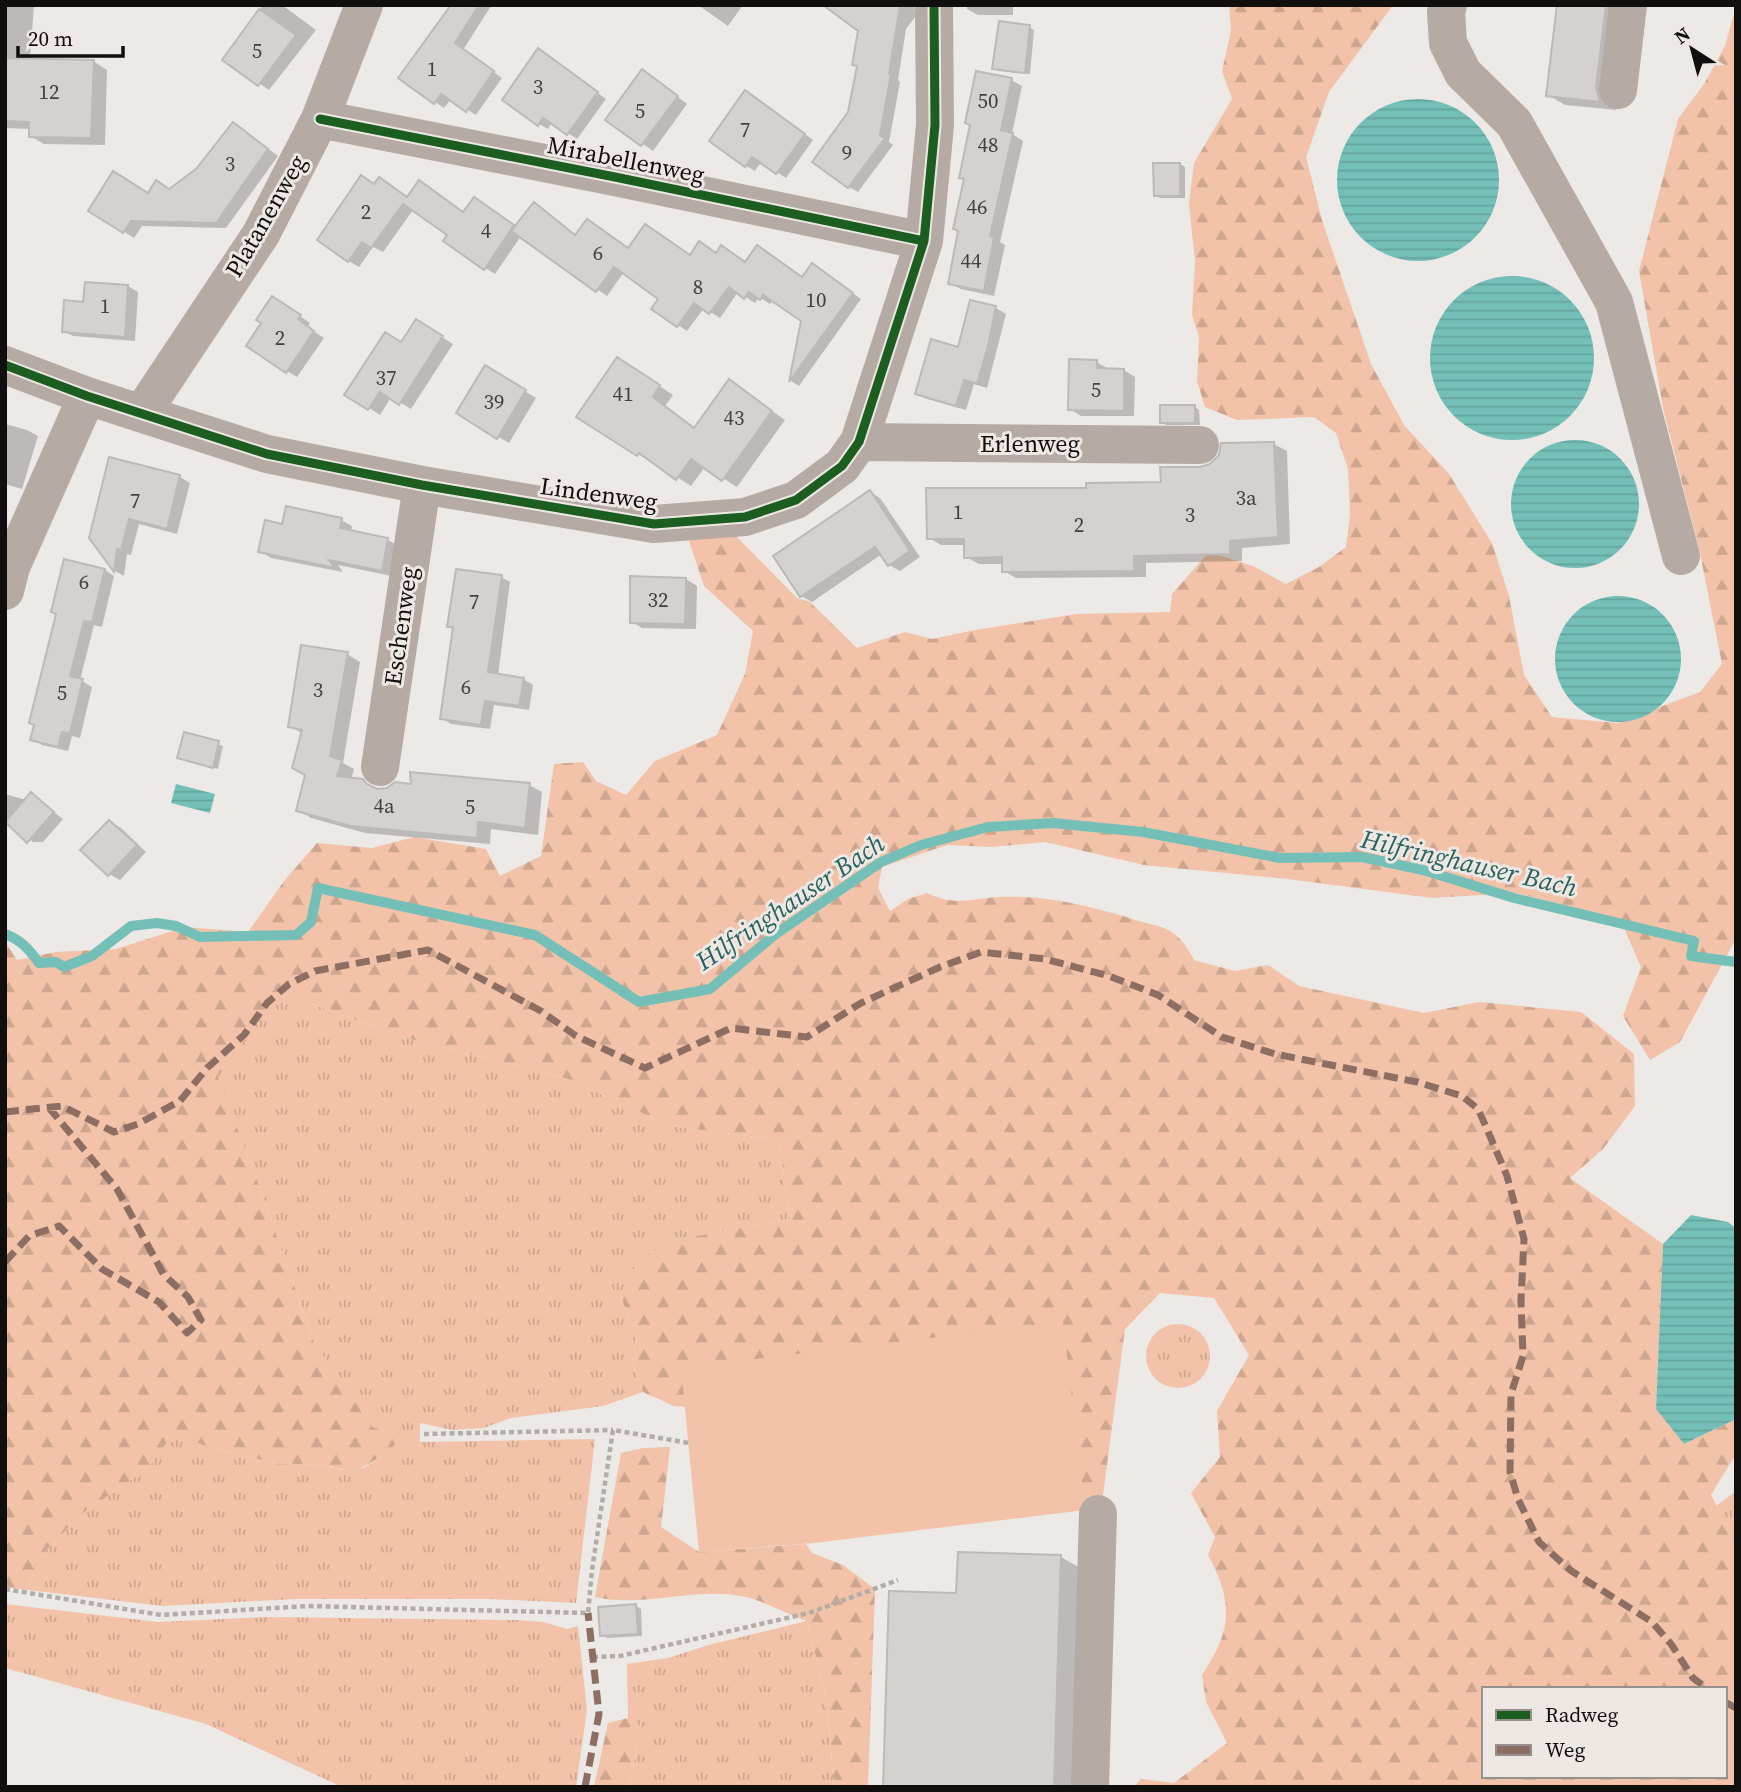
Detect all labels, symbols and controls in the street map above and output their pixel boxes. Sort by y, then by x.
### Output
scale bar [18,14,122,58]
north arrow [1657,14,1727,84]
text: N [1669,21,1695,50]
text: 20 m [28,24,73,53]
house number: 5 [252,36,262,65]
house number: 1 [427,54,437,83]
house number: 3 [533,72,543,101]
house number: 12 [39,77,60,106]
house number: 50 [978,86,999,115]
house number: 5 [635,96,645,125]
house number: 7 [740,115,750,144]
street label: Mirabellenweg [545,128,708,191]
house number: 48 [978,130,999,159]
house number: 9 [842,138,852,167]
street label: Platanenweg [217,148,314,283]
house number: 3 [225,149,235,178]
house number: 46 [967,192,988,221]
house number: 2 [361,197,371,226]
house number: 4 [481,216,492,245]
house number: 6 [593,238,603,267]
house number: 44 [961,246,982,275]
house number: 8 [693,272,703,301]
house number: 10 [806,285,827,314]
house number: 1 [100,291,110,320]
house number: 2 [275,323,285,352]
house number: 37 [376,363,397,392]
house number: 5 [1091,375,1101,404]
house number: 41 [613,379,634,408]
house number: 39 [484,387,505,416]
house number: 43 [724,403,745,432]
street label: Erlenweg [980,427,1080,460]
street label: Lindenweg [538,469,660,518]
house number: 3a [1235,483,1257,512]
house number: 7 [130,486,140,515]
house number: 1 [953,497,963,526]
house number: 3 [1185,500,1195,529]
house number: 2 [1074,510,1084,539]
street label: Eschenweg [376,565,425,687]
house number: 6 [79,567,89,596]
house number: 32 [648,585,669,614]
house number: 7 [469,587,479,616]
house number: 6 [461,672,471,701]
house number: 3 [313,675,323,704]
house number: 5 [57,678,67,707]
house number: 4a [373,791,395,820]
house number: 5 [465,792,475,821]
water label: Hilfringhauser Bach [1356,820,1581,905]
water label: Hilfringhauser Bach [688,825,892,979]
legend [1482,1687,1727,1778]
text: Radweg [1545,1700,1618,1729]
text: Weg [1545,1735,1585,1764]

